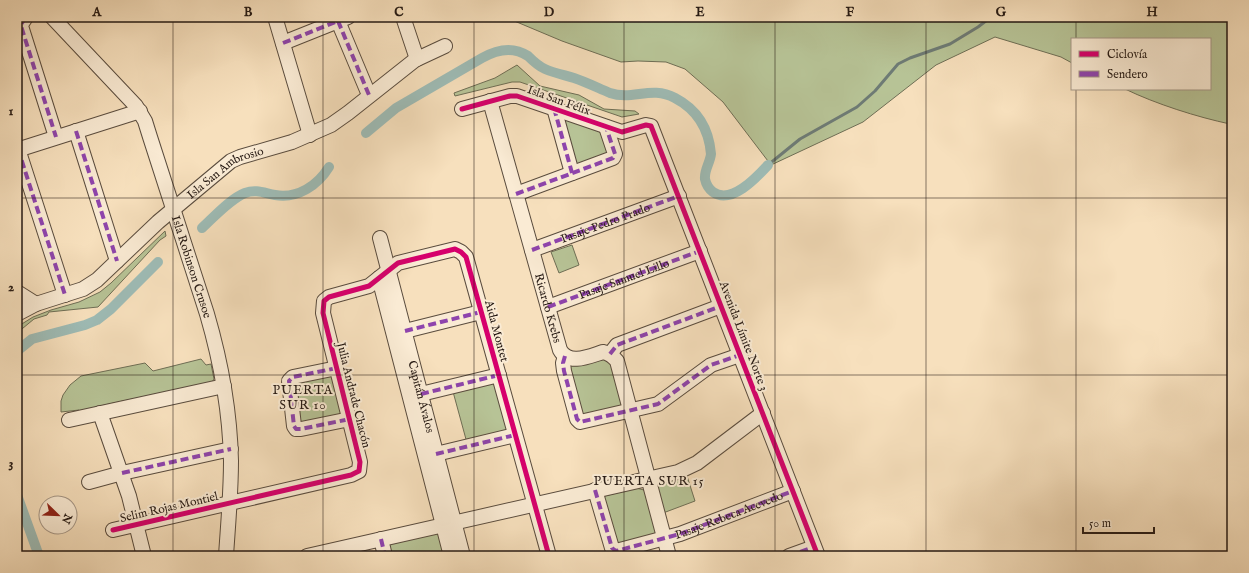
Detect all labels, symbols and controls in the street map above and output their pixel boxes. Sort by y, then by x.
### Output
text: A [92,4,103,21]
text: B [244,4,253,21]
text: C [394,4,404,21]
text: D [544,4,555,21]
text: E [695,4,705,21]
text: F [846,4,855,21]
text: G [996,4,1007,21]
text: H [1146,4,1158,21]
legend [1071,38,1211,90]
text: Ciclovía [1107,47,1148,62]
text: Sendero [1107,67,1148,82]
street label: Isla San Félix [525,82,593,119]
text: 1 [9,103,14,120]
street label: Isla San Ambrosio [184,143,266,203]
street label: Pasaje Pedro Prado [559,200,653,247]
street label: Isla Robinson Crusoe [168,214,215,320]
street label: Pasaje Samuel Lillo [577,256,672,303]
street label: Ricardo Krebs [531,272,565,345]
street label: Avenida Límite Norte 3 [715,278,771,393]
text: 2 [8,279,14,296]
street label: Aida Montet [481,298,512,364]
street label: Julia Andrade Chacón [332,339,374,450]
street label: Capitán Ávalos [404,359,438,435]
district label: PUERTA SUR 10 [272,382,334,414]
text: 3 [9,455,14,472]
district label: PUERTA SUR 15 [594,473,704,490]
street label: Pasaje Rebeca Acevedo [673,488,786,543]
street label: Selim Rojas Montiel [118,489,220,526]
north arrow [38,495,78,535]
scale bar [1083,509,1154,535]
text: N [58,510,75,526]
text: 50 m [1089,516,1111,531]

